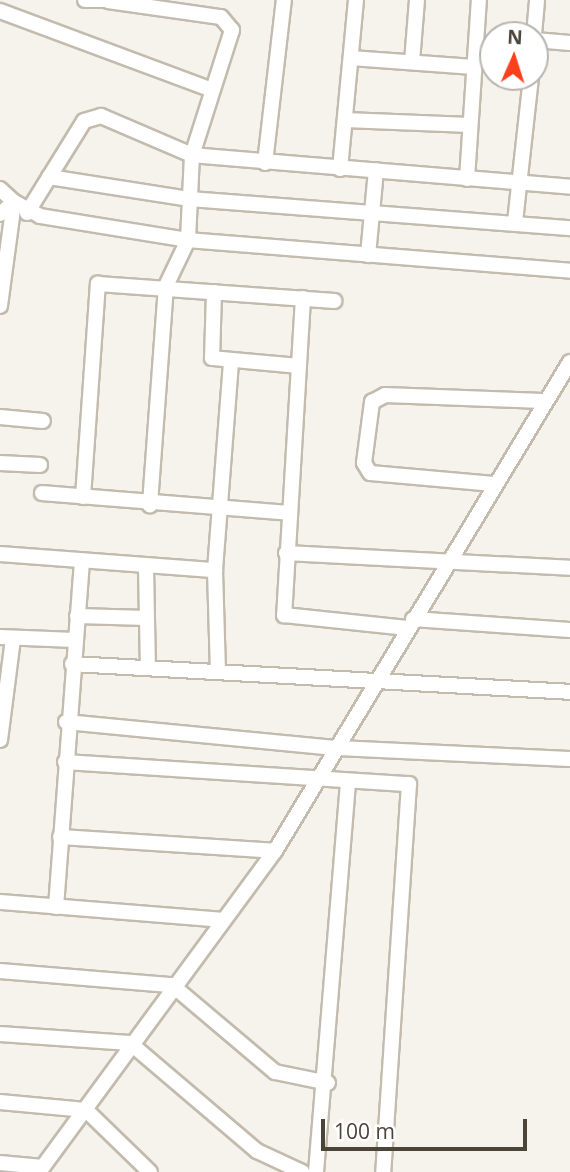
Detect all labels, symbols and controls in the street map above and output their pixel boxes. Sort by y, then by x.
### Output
north arrow [479,21,549,91]
text: N [507,24,523,50]
scale bar [325,1106,532,1150]
text: 100 m [334,1117,395,1145]

